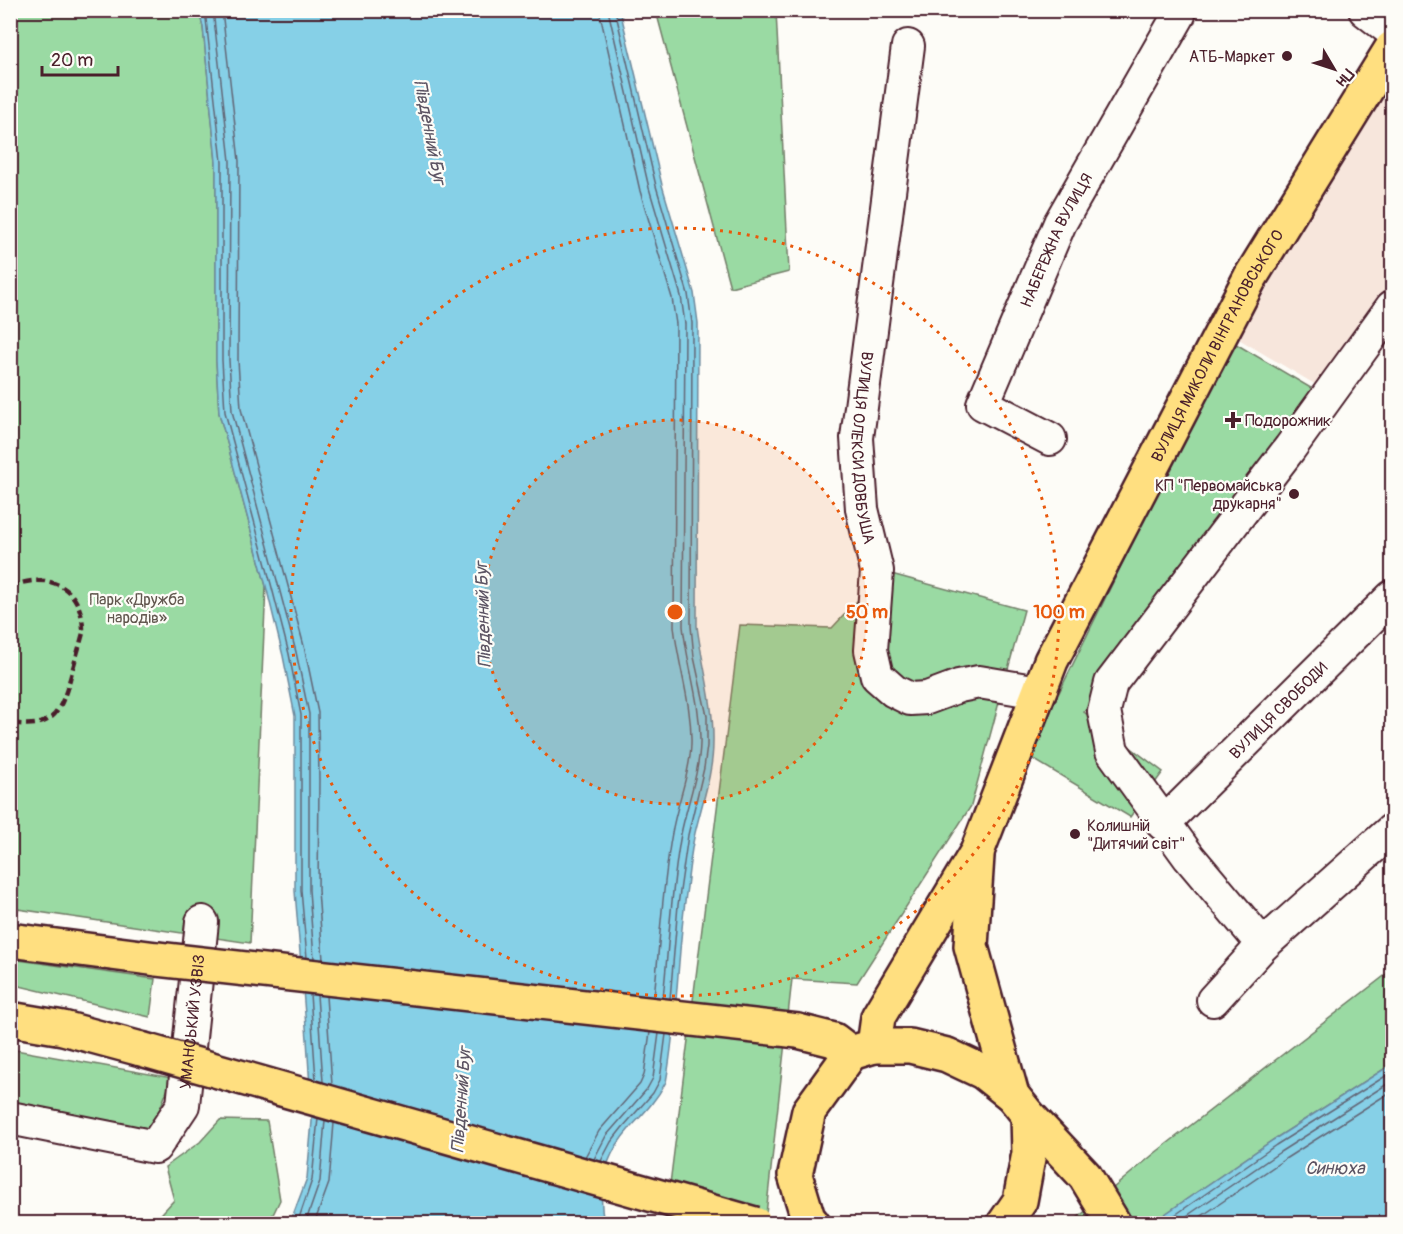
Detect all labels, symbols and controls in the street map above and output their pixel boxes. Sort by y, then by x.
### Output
scale bar [42,39,118,77]
north arrow [1304,39,1364,99]
place label: АТБ-Маркет [1189,47,1275,67]
text: 20 m [51,49,93,72]
marker: АТБ-Маркет [1280,49,1294,63]
text: Пн [1332,65,1358,91]
water label: Південний Буг [408,78,451,189]
street label: НАБЕРЕЖНА ВУЛИЦЯ [1016,170,1097,311]
street label: ВУЛИЦЯ МИКОЛИ ВІНГРАНОВСЬКОГО [1147,226,1288,466]
street label: ВУЛИЦЯ ОЛЕКСИ ДОВБУША [846,350,879,546]
place label: Подорожник [1245,411,1331,431]
marker: Подорожник [1226,413,1240,427]
place label: КП "Первомайська друкарня" [1155,476,1282,514]
marker: КП "Первомайська друкарня" [1287,487,1301,501]
water label: Південний Буг [470,559,497,668]
park label: Парк «Дружба народів» [89,590,185,628]
text: 50 m [846,601,888,624]
text: 100 m [1033,601,1085,624]
centre of rings [665,602,685,622]
street label: ВУЛИЦЯ СВОБОДИ [1226,657,1332,764]
place label: Колишній "Дитячий світ" [1087,816,1185,854]
marker: Колишній "Дитячий світ" [1068,827,1082,841]
street label: УМАНСЬКИЙ УЗВІЗ [176,953,210,1090]
water label: Південний Буг [446,1044,477,1154]
water label: Синюха [1305,1157,1366,1180]

